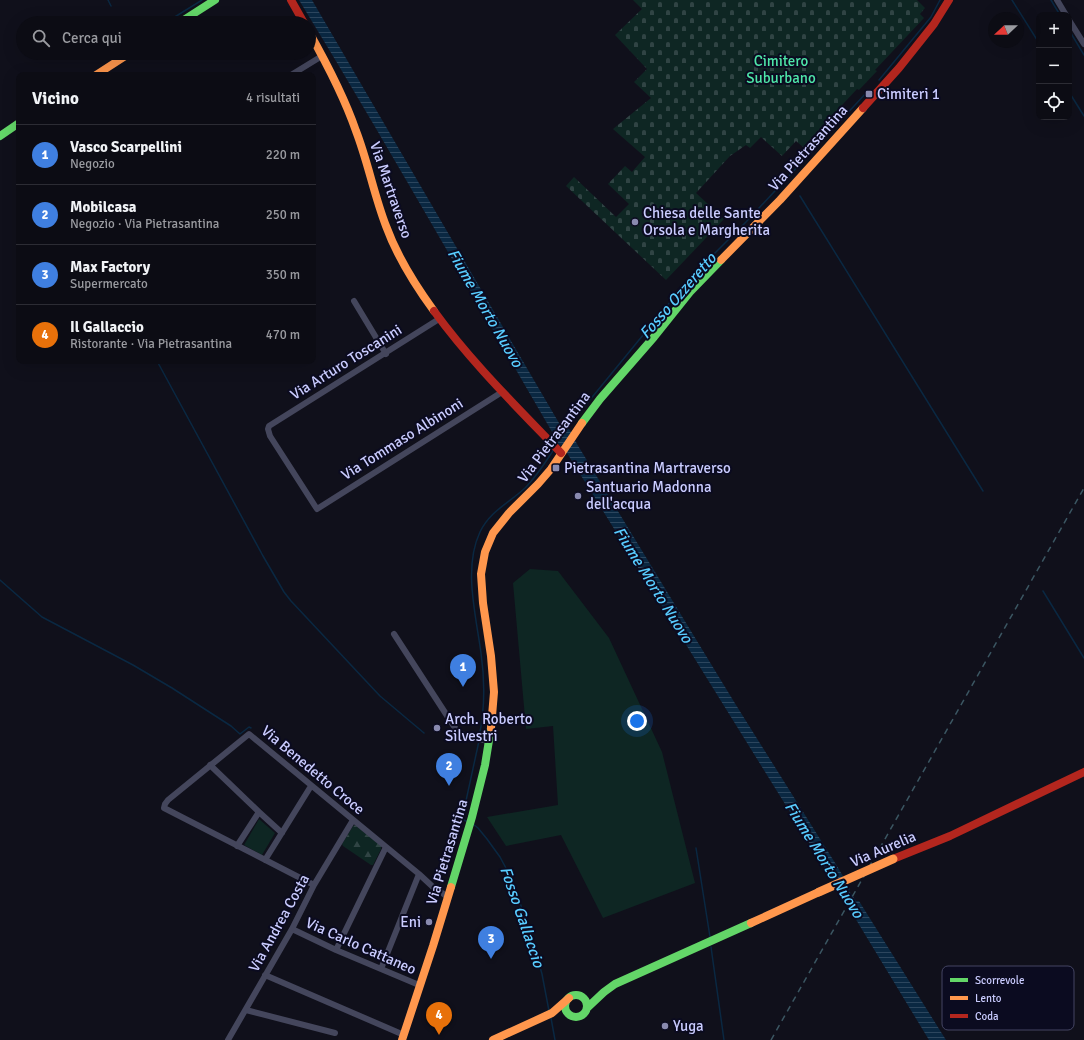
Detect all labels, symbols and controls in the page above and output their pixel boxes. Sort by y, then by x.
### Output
north arrow [988,12,1024,48]
map controls [1036,12,1072,120]
button: + [1036,12,1072,48]
search box [16,16,316,60]
icon: search [30,27,52,49]
text: Cerca qui [62,29,122,47]
button: − [1036,48,1072,84]
park label: Cimitero Suburbano [746,52,816,87]
button: locate [1036,84,1072,120]
place label: Cimiteri 1 [877,85,940,103]
text: Vicino [32,88,79,109]
marker: Cimiteri 1 [864,89,874,99]
text: 4 risultati [246,90,300,106]
street label: Via Pietrasantina [765,101,851,195]
text: Vasco Scarpellini [70,138,182,156]
street label: Via Martraverso [366,139,416,241]
text: 1 [41,147,49,163]
text: 220 m [266,147,300,163]
text: Negozio [70,156,115,172]
text: Mobilcasa [70,198,137,216]
place label: Chiesa delle Sante Orsola e Margherita [643,204,770,239]
text: 2 [41,207,49,223]
text: 250 m [266,207,300,223]
text: Negozio · Via Pietrasantina [70,216,219,232]
marker: Chiesa delle Sante Orsola e Margherita [630,217,640,227]
water label: Fiume Morto Nuovo [443,245,527,371]
water label: Fosso Ozzeretto [635,248,721,343]
text: Max Factory [70,258,150,276]
text: 3 [41,267,49,283]
text: 350 m [266,267,300,283]
text: Supermercato [70,276,148,292]
text: Il Gallaccio [70,318,144,336]
street label: Via Arturo Toscanini [287,320,405,404]
text: 4 [41,327,49,343]
text: 470 m [266,327,300,343]
text: Ristorante · Via Pietrasantina [70,336,232,352]
street label: Via Pietrasantina [514,388,594,486]
street label: Via Tommaso Albinoni [338,394,466,484]
place label: Pietrasantina Martraverso [564,459,731,477]
marker: Pietrasantina Martraverso [551,463,561,473]
place label: Santuario Madonna dell'acqua [586,478,712,513]
marker: Santuario Madonna dell'acqua [573,491,583,501]
water label: Fiume Morto Nuovo [609,523,697,648]
pin: 1 [450,654,476,687]
place label: Arch. Roberto Silvestri [445,710,533,745]
your location [627,711,647,731]
street label: Via Benedetto Croce [258,722,368,818]
marker: Arch. Roberto Silvestri [432,723,442,733]
pin: 2 [436,753,462,786]
street label: Via Pietrasantina [422,797,472,907]
water label: Fiume Morto Nuovo [780,798,868,923]
street label: Via Aurelia [847,827,919,871]
water label: Fosso Gallaccio [495,864,549,971]
street label: Via Andrea Costa [245,871,313,975]
place label: Eni [400,913,421,931]
street label: Via Carlo Cattaneo [303,914,419,979]
marker: Eni [424,917,434,927]
pin: 3 [478,926,504,959]
legend [942,966,1074,1030]
text: Scorrevole [975,974,1024,987]
text: Lento [975,992,1002,1005]
pin: 4 [426,1002,452,1035]
text: Coda [975,1010,999,1023]
place label: Yuga [673,1017,704,1035]
marker: Yuga [660,1021,670,1031]

